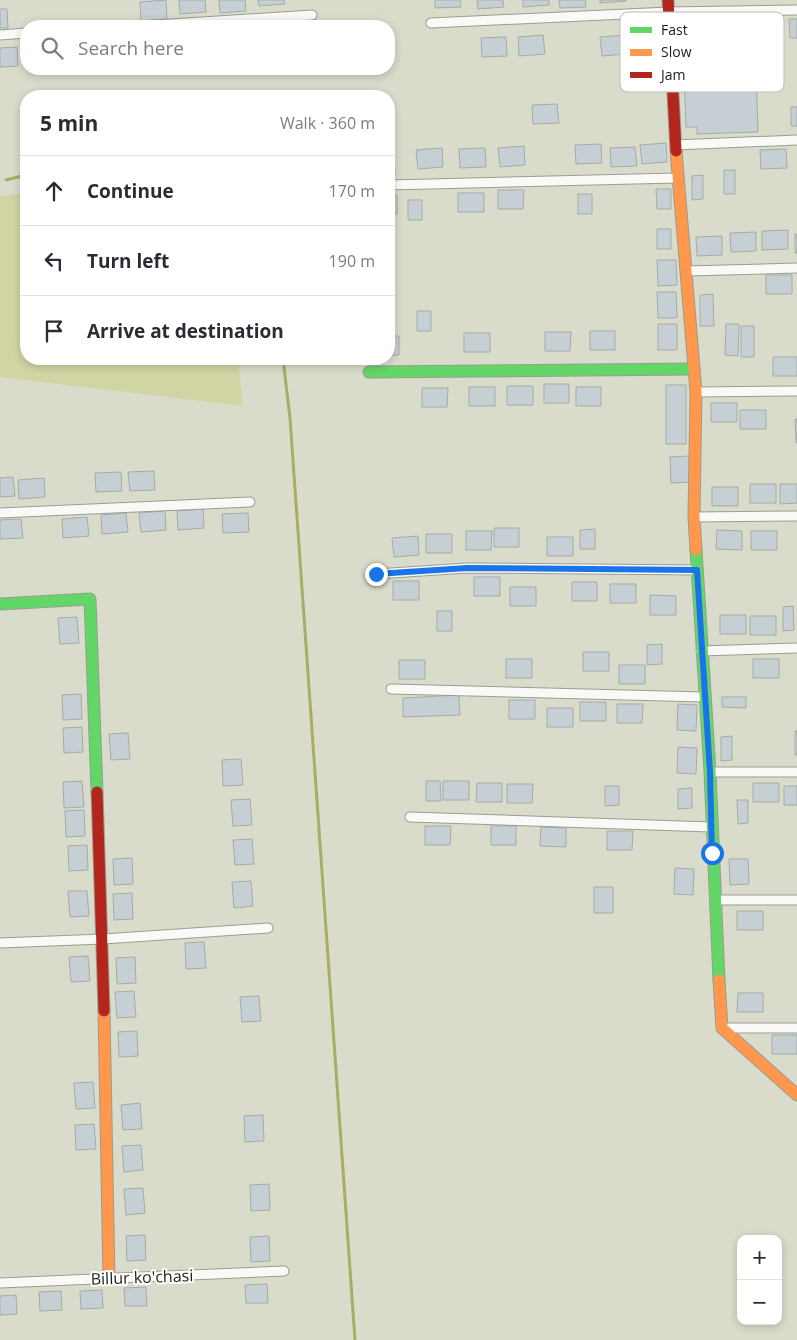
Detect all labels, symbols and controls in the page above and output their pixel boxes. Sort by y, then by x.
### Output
legend [620,12,784,92]
search box [20,20,395,75]
text: Fast [661,20,688,39]
icon: search [38,34,66,62]
text: Search here [78,35,184,61]
text: Slow [661,42,692,61]
text: Jam [659,65,686,84]
text: 5 min [40,109,98,137]
text: Walk · 360 m [280,112,375,134]
icon: ahead [40,177,68,205]
text: Continue [87,178,174,204]
text: 170 m [329,180,375,202]
icon: left [40,247,68,275]
text: Turn left [87,248,169,274]
text: 190 m [329,250,375,272]
icon: arrive [40,317,68,345]
text: Arrive at destination [87,318,284,344]
route end [365,563,388,586]
route start [701,842,724,865]
map controls [737,1235,782,1325]
button: + [737,1235,782,1280]
street label: Billur ko'chasi [90,1264,194,1290]
button: − [737,1280,782,1325]

